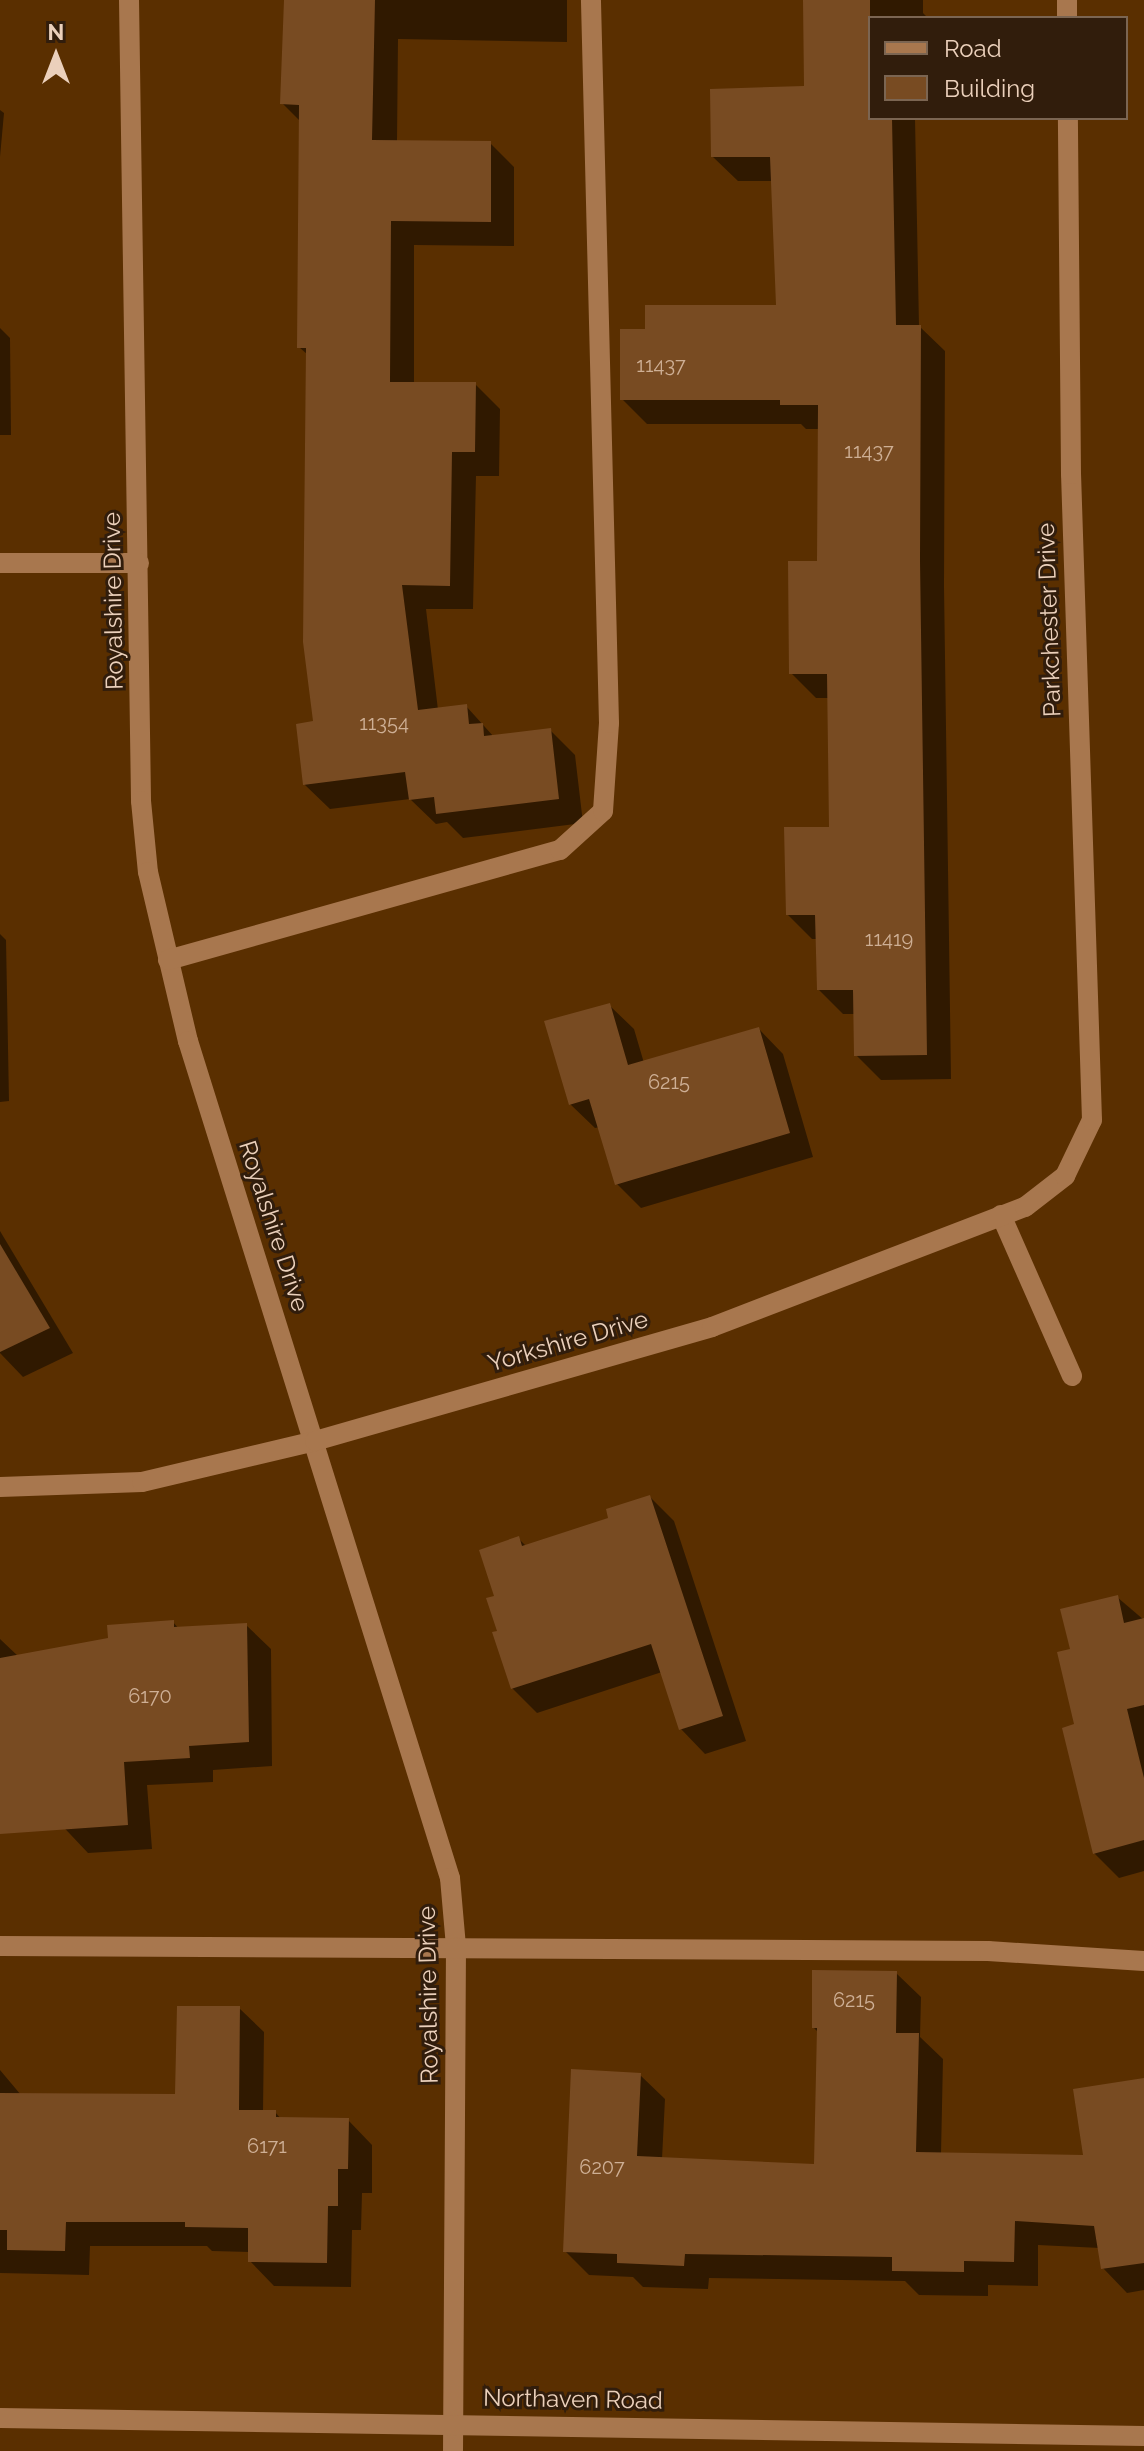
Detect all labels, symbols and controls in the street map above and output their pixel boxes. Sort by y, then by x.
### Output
north arrow [16,16,96,96]
legend [868,16,1128,120]
text: N [48,19,64,45]
text: Road [944,34,1002,63]
text: Building [944,74,1035,103]
house number: 11437 [636,353,686,377]
house number: 11437 [844,439,894,463]
street label: Royalshire Drive [97,512,129,690]
street label: Parkchester Drive [1031,522,1067,718]
house number: 11354 [359,711,409,735]
house number: 11419 [865,927,913,951]
house number: 6215 [648,1070,690,1094]
street label: Royalshire Drive [233,1137,315,1315]
street label: Yorkshire Drive [485,1304,651,1378]
house number: 6170 [128,1684,172,1708]
street label: Royalshire Drive [412,1906,444,2084]
house number: 6215 [833,1988,875,2012]
house number: 6171 [247,2134,287,2158]
house number: 6207 [579,2155,625,2179]
street label: Northaven Road [483,2383,663,2415]

